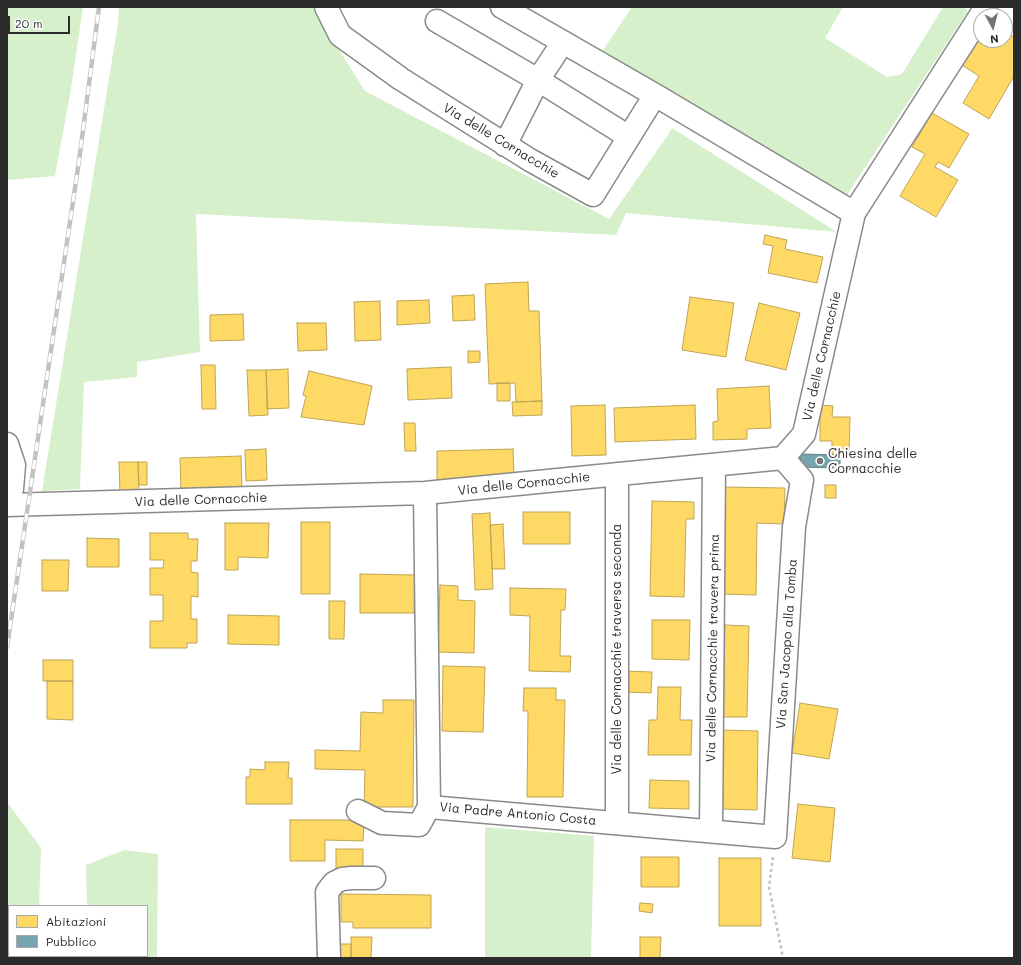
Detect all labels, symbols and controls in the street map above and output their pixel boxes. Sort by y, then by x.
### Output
scale bar [10,8,72,34]
north arrow [973,8,1013,48]
text: 20 m [15,15,43,31]
text: N [989,31,999,47]
street label: Via delle Cornacchie [440,100,562,182]
street label: Via delle Cornacchie [799,289,845,423]
place label: Chiesina delle Cornacchie [828,446,917,477]
marker: Chiesina delle Cornacchie [815,456,825,466]
street label: Via delle Cornacchie [457,469,591,499]
street label: Via delle Cornacchie [134,490,268,510]
street label: Via delle Cornacchie traversa seconda [609,524,625,774]
street label: Via delle Cornacchie travera prima [703,534,723,762]
street label: Via San Jacopo alla Tomba [773,558,801,730]
street label: Via Padre Antonio Costa [439,799,597,829]
legend [8,905,148,957]
text: Abitazioni [46,913,106,929]
text: Pubblico [46,933,96,949]

